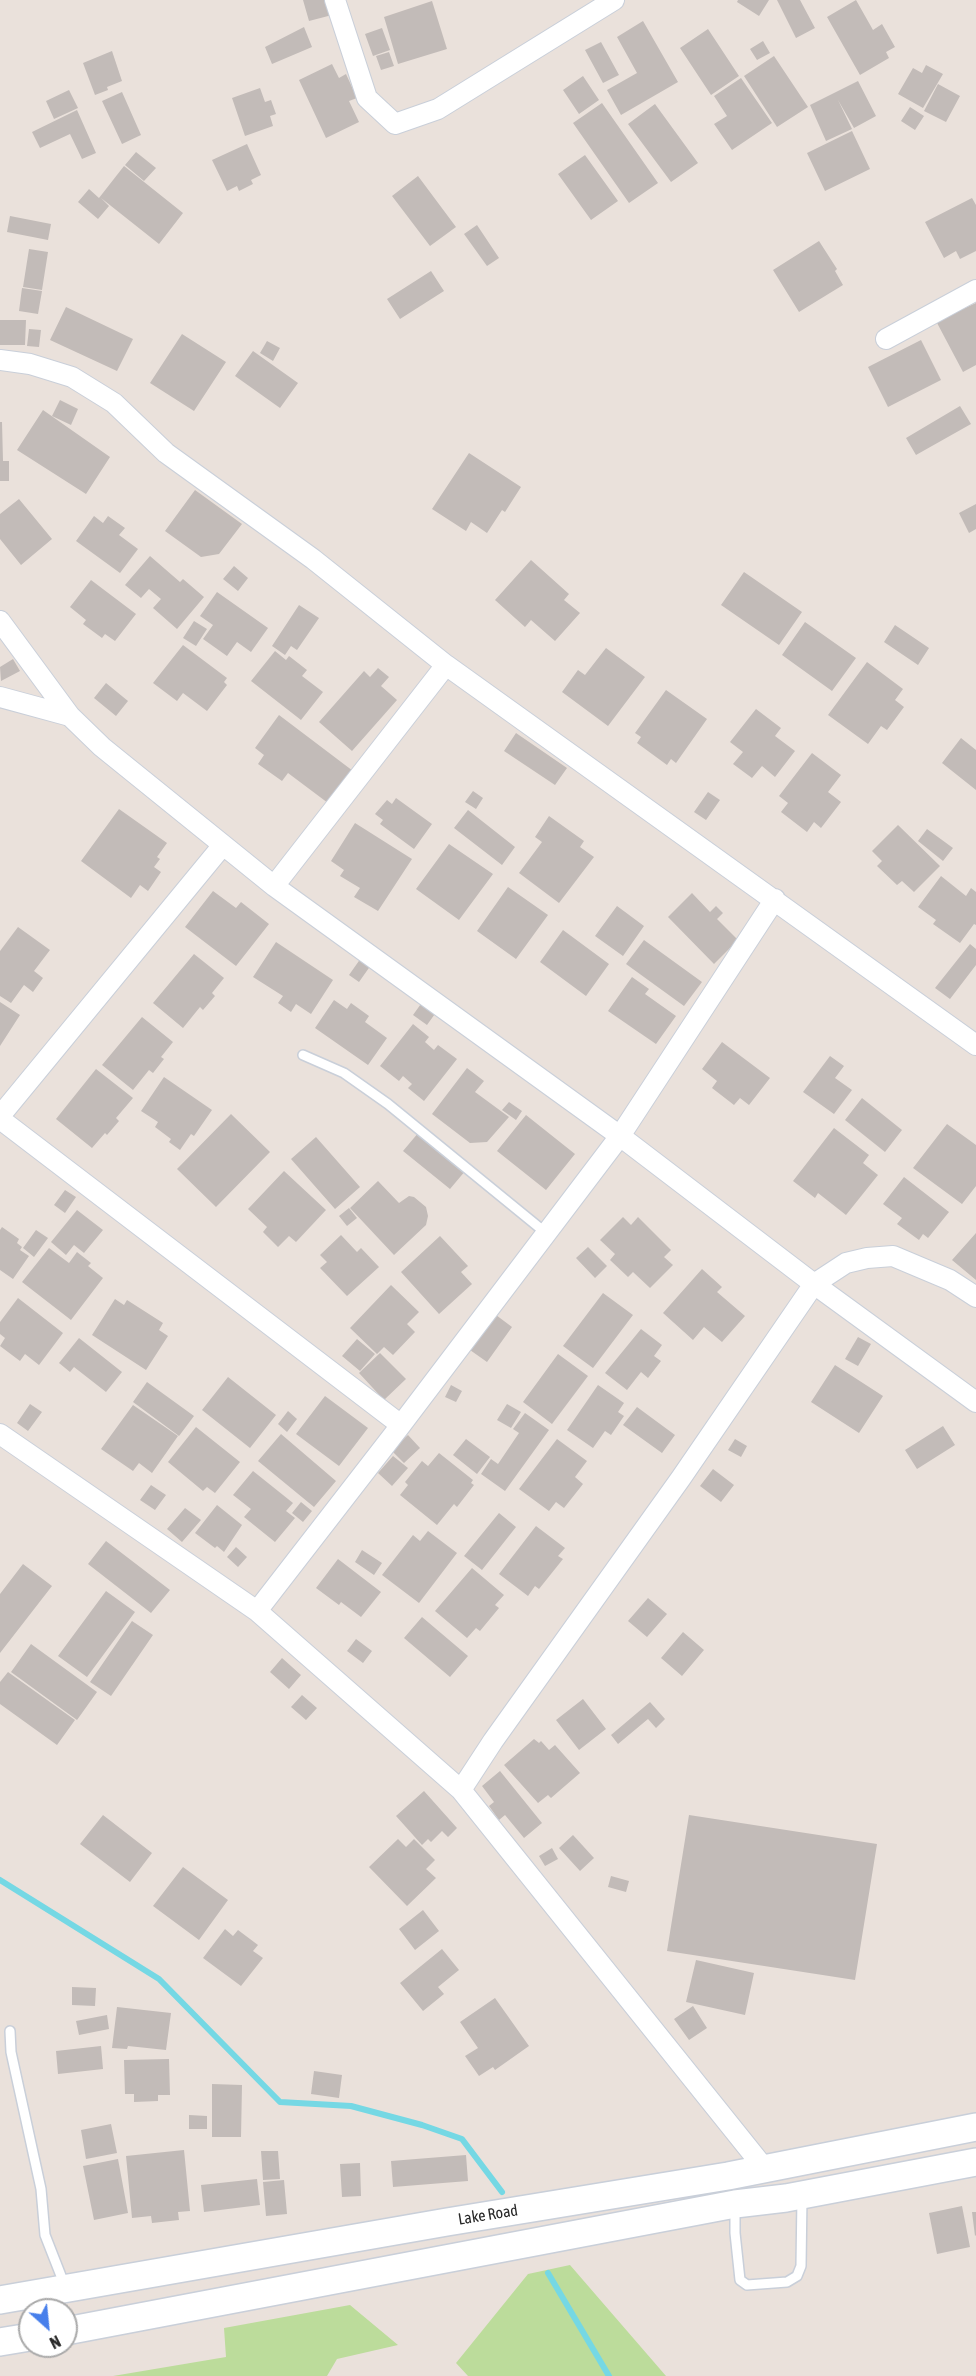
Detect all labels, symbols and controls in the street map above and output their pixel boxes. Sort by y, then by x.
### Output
street label: Lake Road [457,2201,519,2229]
north arrow [18,2298,78,2358]
text: N [47,2332,64,2352]

